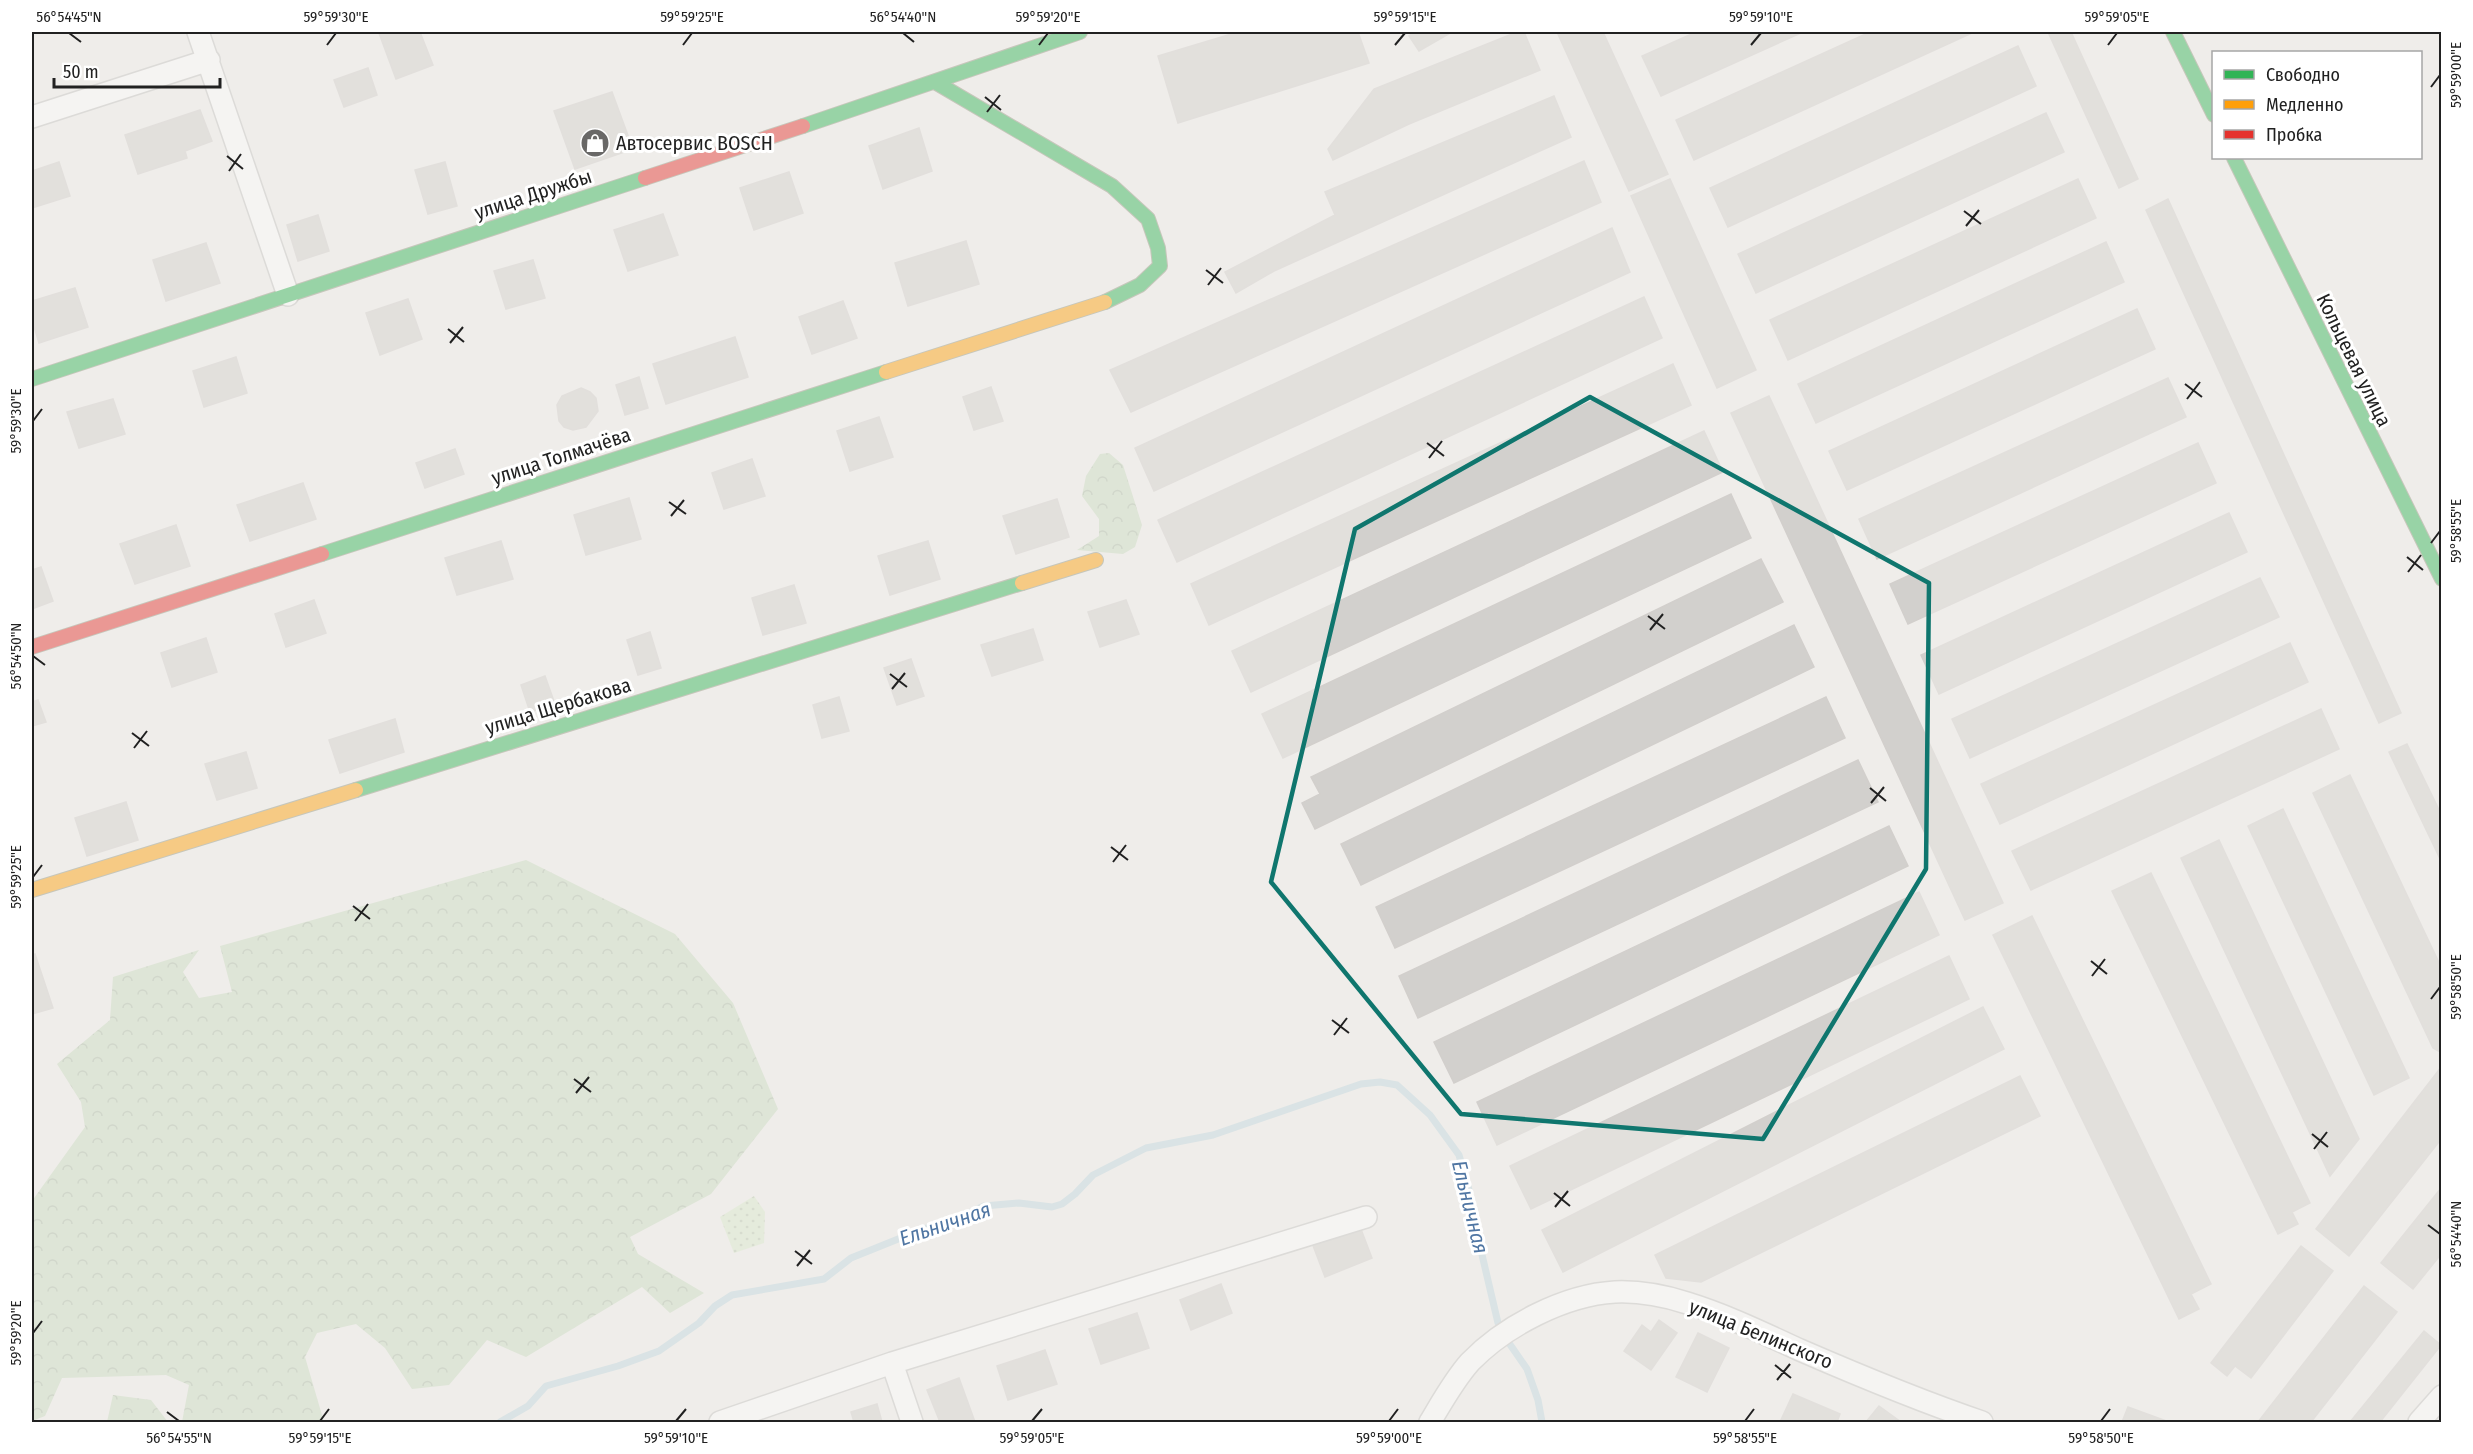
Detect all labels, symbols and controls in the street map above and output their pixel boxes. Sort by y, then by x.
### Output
text: 56°54'45"N [36,8,102,26]
text: 59°59'30"E [303,8,369,26]
text: 59°59'25"E [660,8,724,26]
text: 56°54'40"N [870,8,936,26]
text: 59°59'20"E [1016,8,1080,26]
text: 59°59'15"E [1374,8,1436,26]
text: 59°59'10"E [1729,8,1793,26]
text: 59°59'05"E [2085,8,2149,26]
text: 59°59'00"E [2447,42,2465,108]
scale bar [54,51,220,89]
legend [2212,51,2422,159]
text: 50 m [63,61,99,83]
text: Свободно [2266,64,2340,86]
text: Медленно [2266,94,2344,116]
text: Пробка [2266,124,2322,146]
shop icon: Автосервис BOSCH [579,127,611,159]
place label: Автосервис BOSCH [616,131,773,155]
street label: улица Дружбы [471,164,595,224]
street label: Кольцевая улица [2311,290,2397,430]
text: 59°59'30"E [7,388,25,454]
street label: улица Толмачёва [488,422,634,490]
text: 59°58'55"E [2447,499,2465,563]
text: 56°54'50"N [7,623,25,689]
street label: улица Щербакова [482,672,634,740]
text: 59°59'25"E [7,845,25,909]
text: 59°58'50"E [2447,954,2465,1020]
water label: Ельничная [1446,1158,1494,1256]
water label: Ельничная [896,1196,994,1252]
text: 56°54'40"N [2447,1201,2465,1267]
street label: улица Белинского [1686,1294,1836,1374]
text: 59°59'20"E [7,1301,25,1365]
text: 56°54'55"N [146,1429,212,1447]
text: 59°59'15"E [289,1429,351,1447]
text: 59°59'10"E [644,1429,708,1447]
text: 59°59'05"E [1000,1429,1064,1447]
text: 59°59'00"E [1356,1429,1422,1447]
text: 59°58'55"E [1713,1429,1777,1447]
text: 59°58'50"E [2068,1429,2134,1447]

